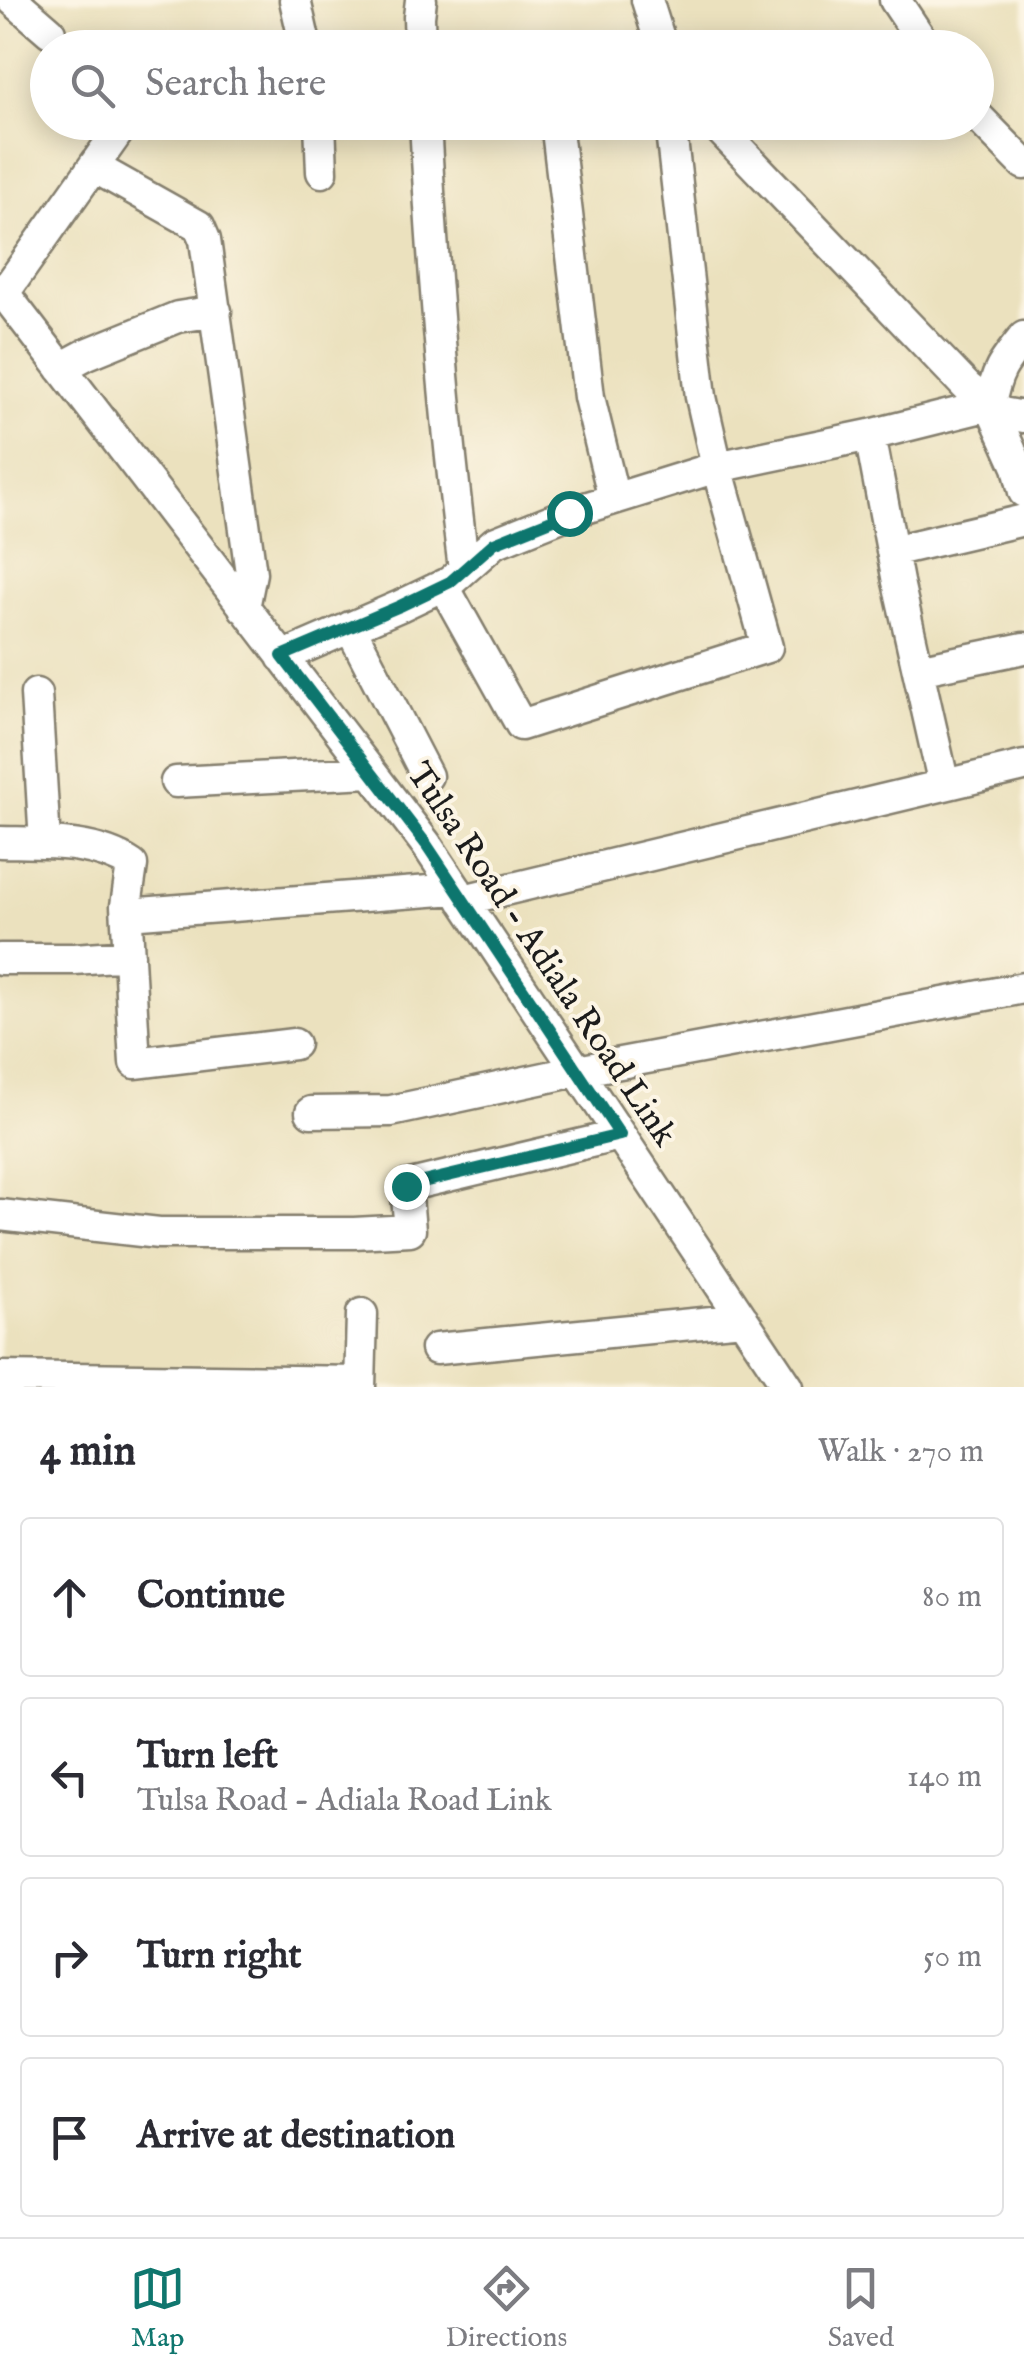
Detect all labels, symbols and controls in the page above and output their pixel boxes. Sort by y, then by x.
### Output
search box [30,30,994,140]
icon: search [65,58,120,113]
text: Search here [145,61,326,109]
route start [547,491,593,537]
street label: Tulsa Road - Adiala Road Link [396,754,687,1156]
route end [384,1164,430,1210]
text: 4 min [40,1426,136,1479]
text: Walk · 270 m [818,1432,984,1473]
icon: ahead [42,1570,97,1625]
text: Continue [137,1573,285,1621]
text: 80 m [922,1577,982,1618]
text: Turn left [137,1733,278,1781]
icon: left [42,1750,97,1805]
text: 140 m [907,1757,982,1798]
text: Tulsa Road - Adiala Road Link [137,1781,552,1822]
icon: right [42,1930,97,1985]
text: Turn right [137,1933,301,1981]
text: 50 m [923,1937,982,1978]
icon: arrive [42,2110,97,2165]
text: Arrive at destination [137,2113,455,2161]
tab: Map [130,2261,185,2356]
tab: Directions [445,2261,567,2356]
tab: Saved [828,2261,894,2356]

